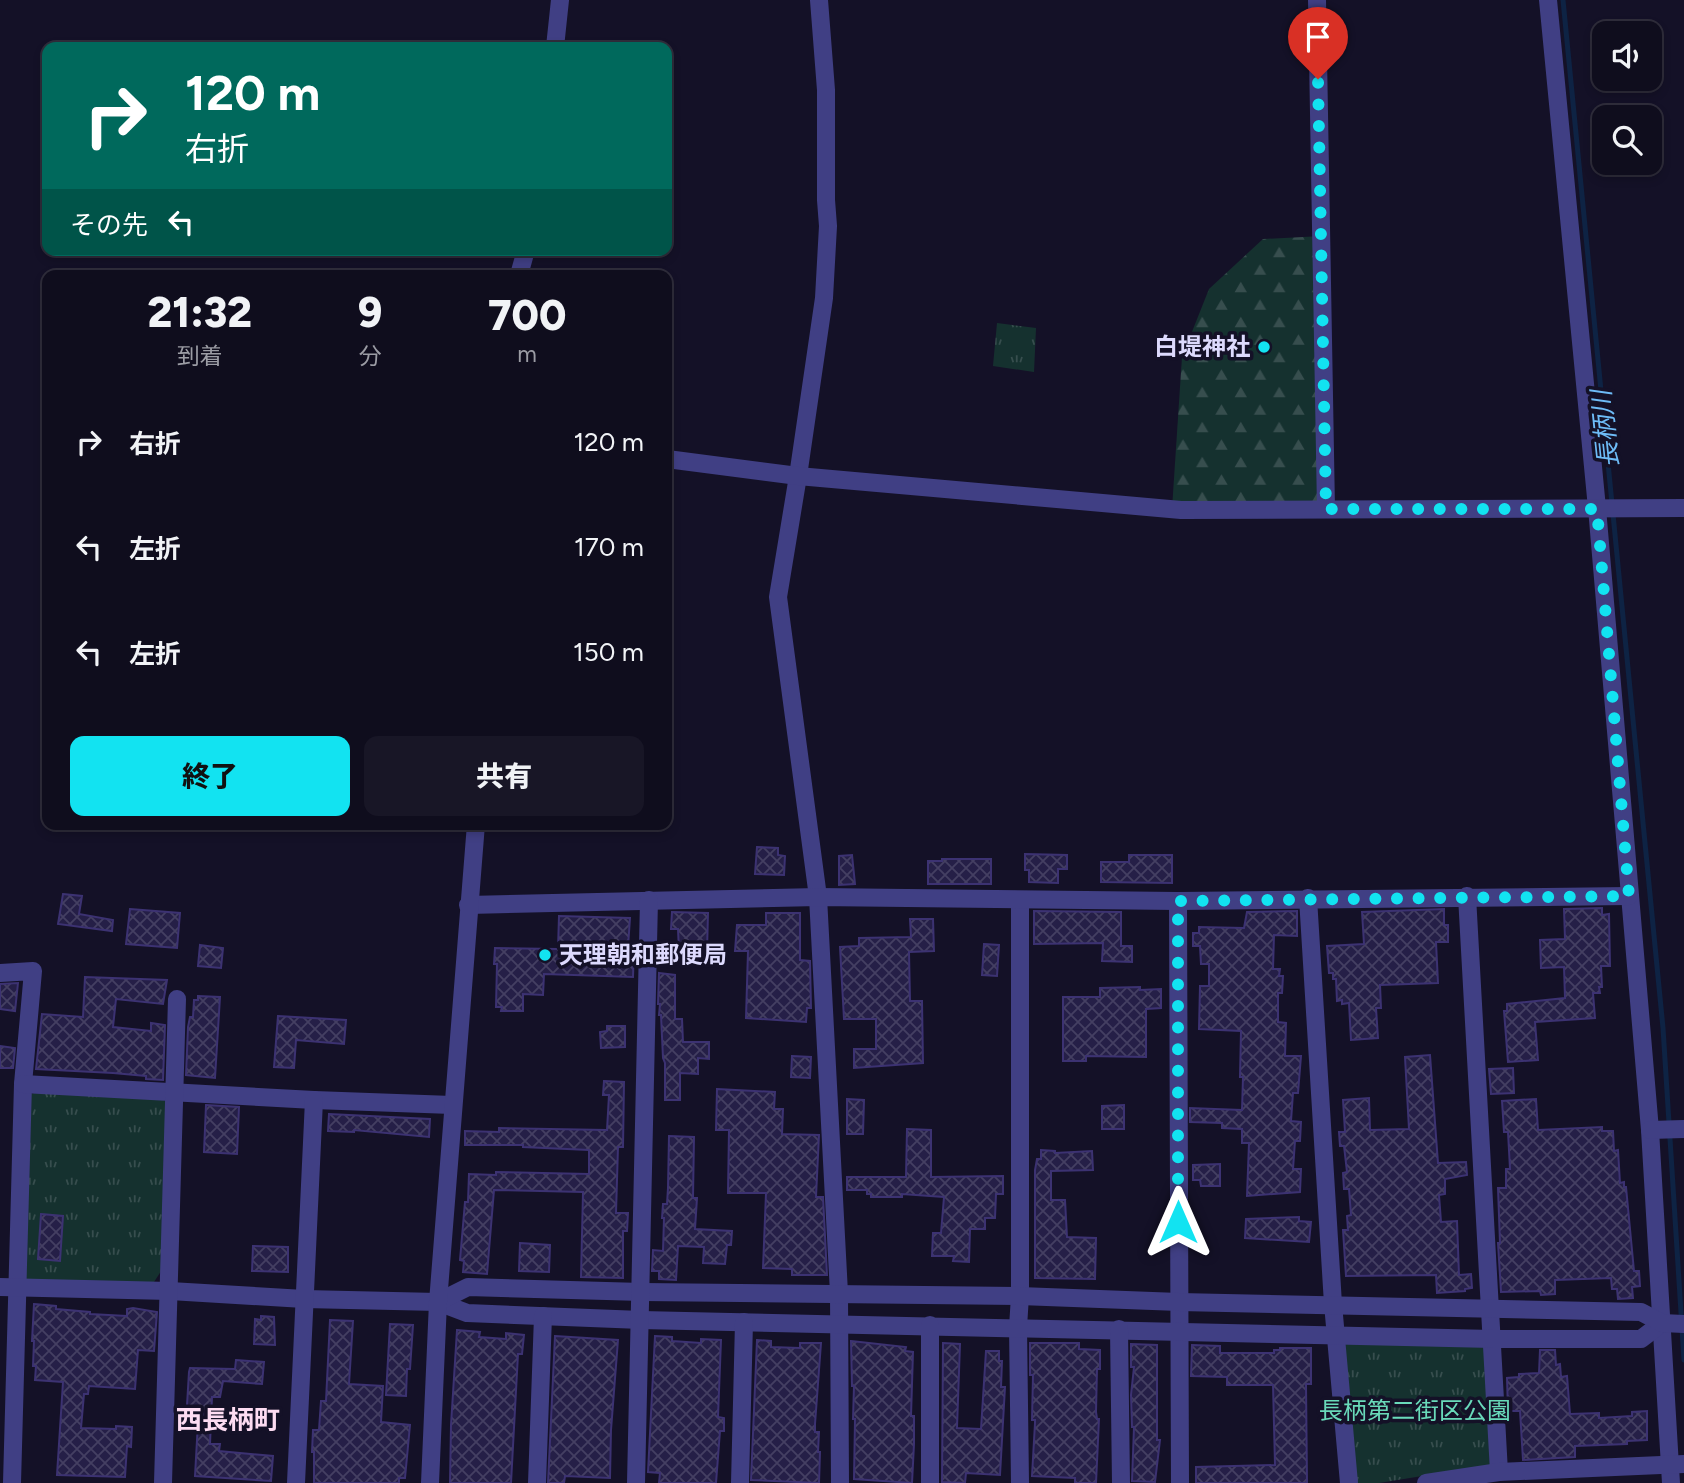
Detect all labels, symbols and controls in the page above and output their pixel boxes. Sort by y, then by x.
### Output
pin [1288,7,1348,79]
icon: arrive [1299,18,1337,56]
map controls [1592,21,1662,175]
button: sound [1592,21,1662,91]
text: 120 m [185,63,320,122]
icon: right [70,70,161,161]
button: search [1592,105,1662,175]
text: 右折 [185,130,249,168]
icon: left [162,203,200,241]
text: その先 [70,209,148,241]
text: 21:32 [148,287,252,338]
text: 9 [358,287,382,338]
text: 700 [488,290,566,341]
place label: 白堤神社 [1154,332,1250,361]
marker: 白堤神社 [1256,339,1272,355]
text: m [517,340,537,368]
text: 到着 [177,342,223,370]
text: 分 [359,342,382,370]
water label: 長柄川 [1585,386,1625,469]
icon: right [70,423,108,461]
text: 120 m [574,426,644,458]
text: 右折 [129,428,181,460]
icon: left [70,528,108,566]
text: 170 m [574,531,644,563]
text: 左折 [129,533,181,565]
icon: left [70,633,108,671]
text: 150 m [573,636,644,668]
text: 左折 [129,638,181,670]
button: 終了 [70,736,350,816]
button: 共有 [364,736,644,816]
place label: 天理朝和郵便局 [559,940,727,969]
marker: 天理朝和郵便局 [537,947,553,963]
position arrow [1141,1185,1215,1259]
park label: 長柄第二街区公園 [1319,1396,1511,1425]
district label: 西長柄町 [176,1404,280,1436]

